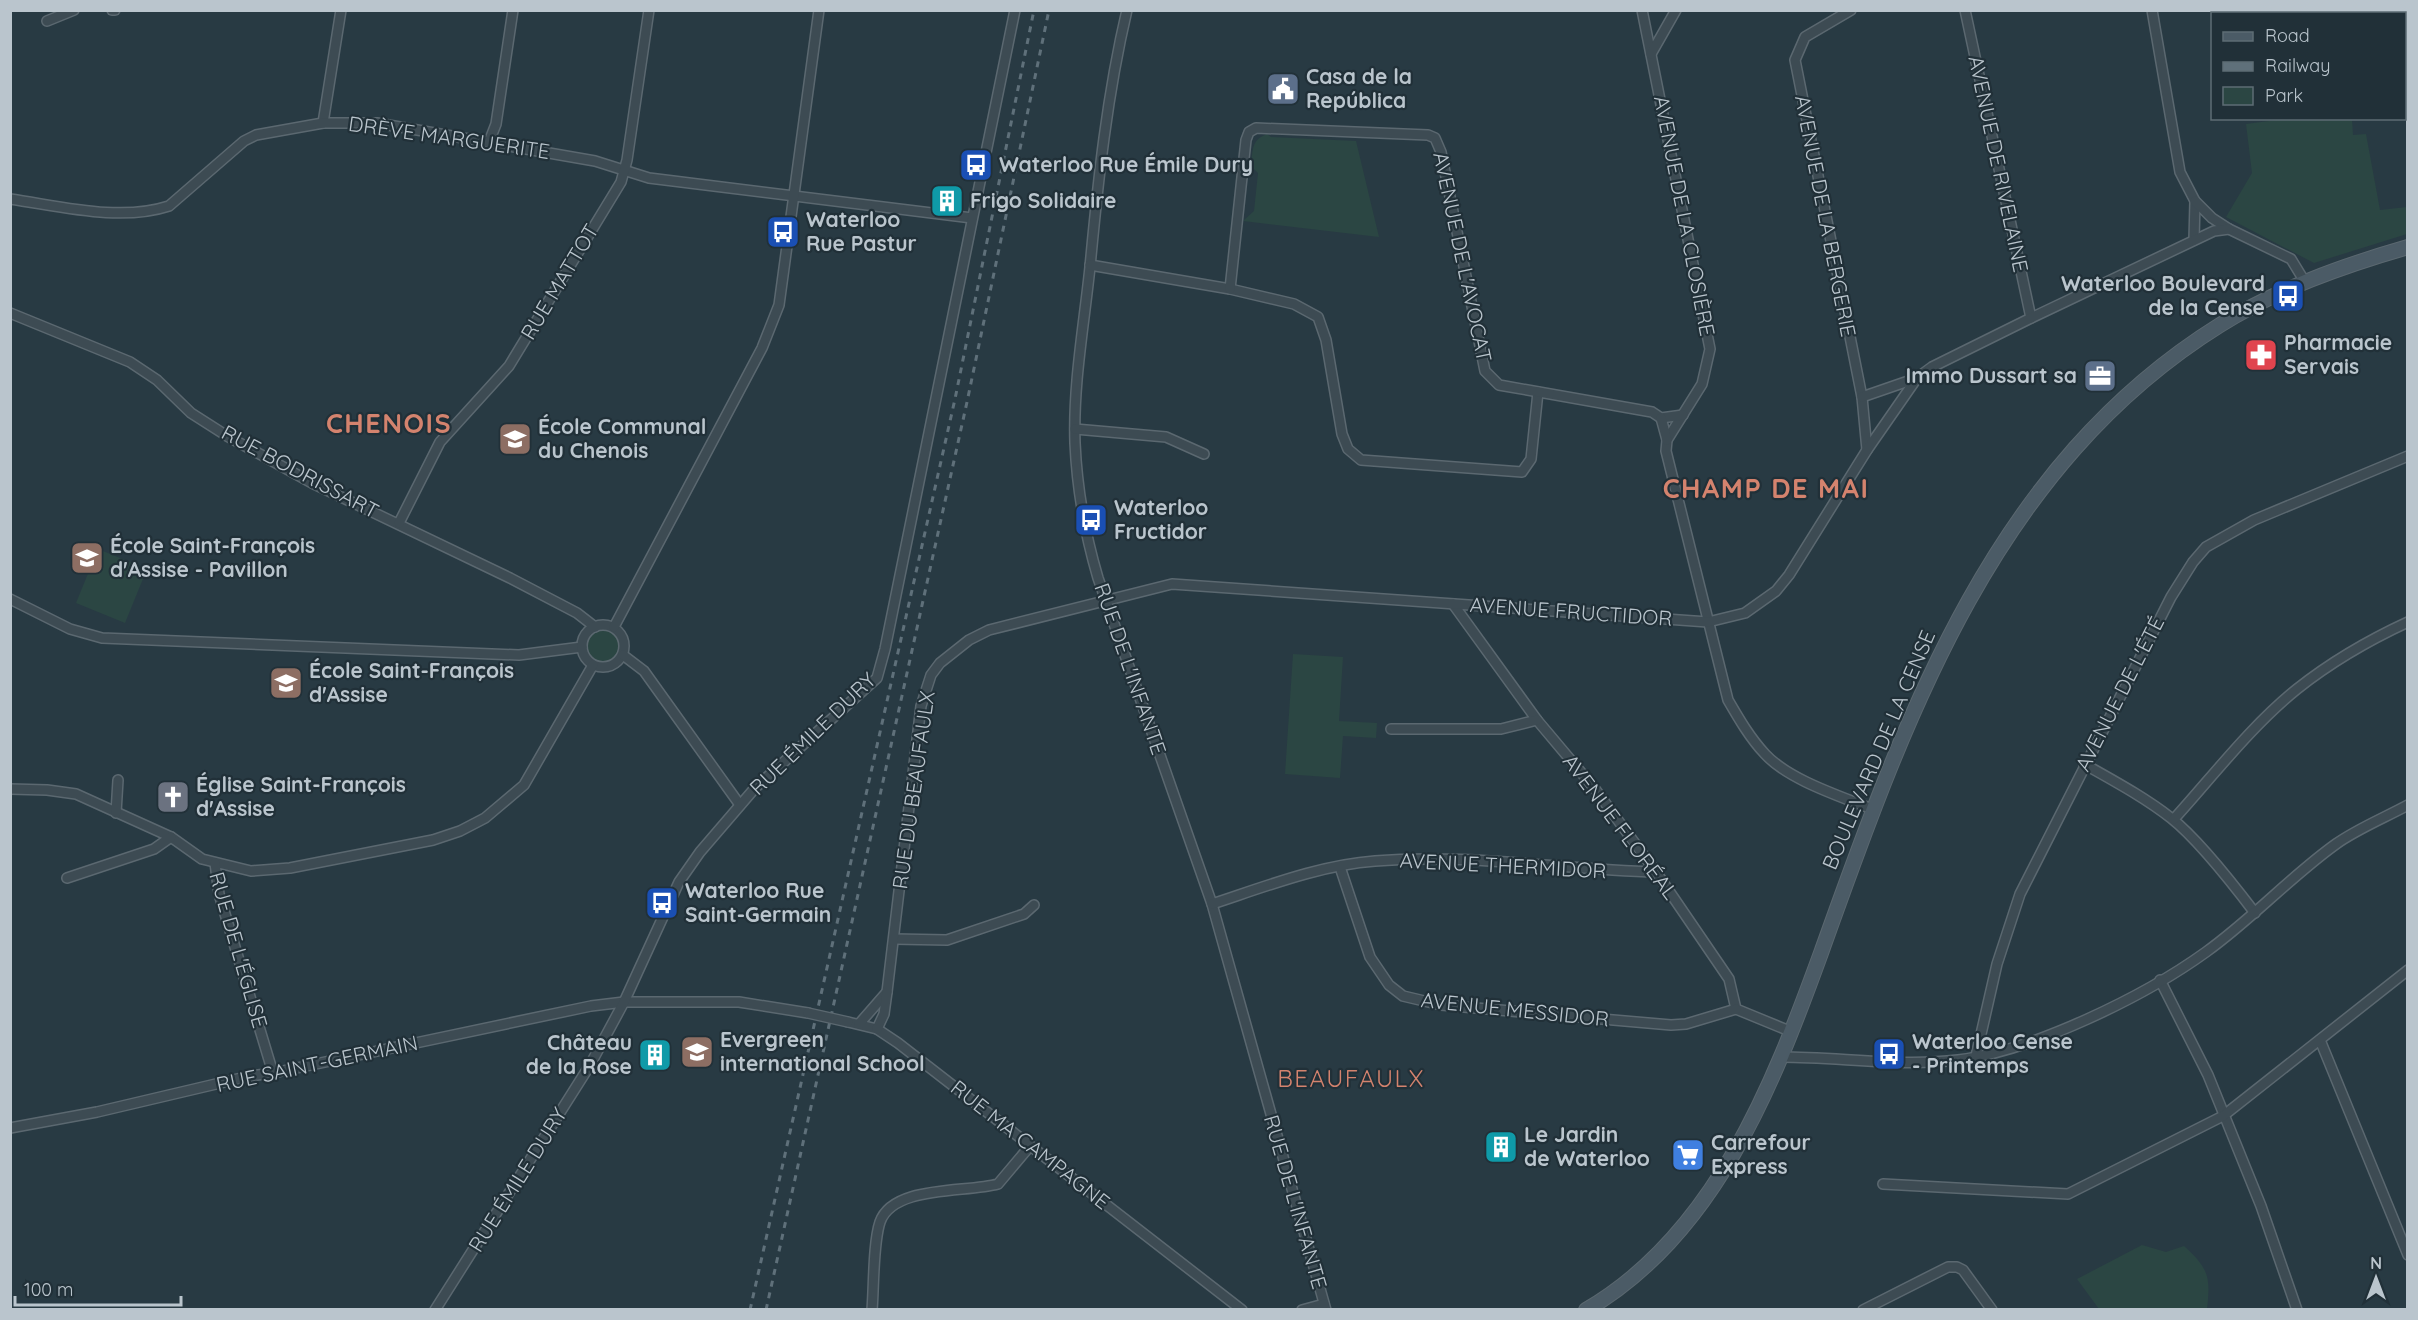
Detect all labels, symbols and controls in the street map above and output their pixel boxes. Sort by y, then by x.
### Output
legend [2211,12,2406,120]
text: Road [2265,24,2310,47]
street label: AVENUE DE RIVELAINE [1963,53,2035,274]
text: Railway [2265,54,2331,77]
place label: Casa de la República [1306,63,1412,113]
public building icon: Casa de la República [1265,71,1301,107]
text: Park [2265,84,2303,107]
street label: AVENUE DE LA CLOSIÈRE [1649,93,1721,338]
street label: AVENUE DE LA BERGERIE [1790,93,1862,339]
street label: DRÈVE MARGUERITE [347,110,551,164]
bus stop icon: Waterloo Rue Émile Dury [958,147,994,183]
street label: AVENUE DE L'AVOCAT [1428,149,1498,364]
place label: Waterloo Rue Émile Dury [999,151,1253,177]
building icon: Frigo Solidaire [929,183,965,219]
place label: Frigo Solidaire [970,187,1116,213]
place label: Waterloo Rue Pastur [806,206,917,256]
bus stop icon: Waterloo Rue Pastur [765,214,801,250]
street label: RUE MATTOT [514,219,604,344]
place label: Waterloo Boulevard de la Cense [2061,270,2265,320]
bus stop icon: Waterloo Boulevard de la Cense [2270,278,2306,314]
place label: Pharmacie Servais [2284,329,2392,379]
pharmacy icon: Pharmacie Servais [2243,337,2279,373]
office icon: Immo Dussart sa [2082,358,2118,394]
place label: Immo Dussart sa [1906,362,2077,388]
district label: CHENOIS [326,406,452,440]
place label: École Communal du Chenois [538,413,706,463]
street label: RUE BODRISSART [217,419,384,524]
school or university icon: École Communal du Chenois [497,421,533,457]
district label: CHAMP DE MAI [1663,471,1869,505]
place label: Waterloo Fructidor [1114,494,1208,544]
bus stop icon: Waterloo Fructidor [1073,502,1109,538]
place label: École Saint-François d'Assise - Pavillon [110,532,315,582]
school or university icon: École Saint-François d'Assise - Pavillon [69,540,105,576]
street label: RUE DE L'INFANTE [1089,579,1173,758]
street label: AVENUE FRUCTIDOR [1469,591,1673,631]
street label: AVENUE DE L'ÉTÉ [2069,612,2169,775]
street label: BOULEVARD DE LA CENSE [1816,626,1940,873]
place label: École Saint-François d'Assise [309,657,514,707]
school or university icon: École Saint-François d'Assise [268,665,304,701]
street label: RUE ÉMILE DURY [744,666,881,800]
street label: RUE DU BEAUFAULX [886,689,940,891]
street label: AVENUE FLORÉAL [1558,749,1684,904]
place label: Église Saint-François d'Assise [196,771,406,821]
church icon: Église Saint-François d'Assise [155,779,191,815]
street label: AVENUE THERMIDOR [1399,847,1607,883]
street label: RUE DE L'ÉGLISE [204,869,274,1031]
place label: Waterloo Rue Saint-Germain [685,877,831,927]
bus stop icon: Waterloo Rue Saint-Germain [644,885,680,921]
street label: AVENUE MESSIDOR [1420,986,1610,1032]
place label: Evergreen international School [720,1026,925,1076]
place label: Waterloo Cense - Printemps [1912,1028,2073,1078]
street label: RUE SAINT-GERMAIN [214,1029,420,1097]
place label: Château de la Rose [526,1029,632,1079]
school or university icon: Evergreen international School [679,1034,715,1070]
bus stop icon: Waterloo Cense - Printemps [1871,1036,1907,1072]
building icon: Château de la Rose [637,1037,673,1073]
district label: BEAUFAULX [1277,1063,1425,1093]
street label: RUE MA CAMPAGNE [946,1074,1115,1214]
street label: RUE ÉMILE DURY [462,1102,572,1257]
street label: RUE DE L'INFANTE [1259,1112,1333,1292]
place label: Le Jardin de Waterloo [1524,1121,1650,1171]
building icon: Le Jardin de Waterloo [1483,1129,1519,1165]
place label: Carrefour Express [1711,1129,1811,1179]
supermarket icon: Carrefour Express [1670,1137,1706,1173]
north arrow [2346,1248,2406,1308]
text: N [2370,1253,2382,1273]
scale bar [15,1269,182,1307]
text: 100 m [24,1278,73,1301]

